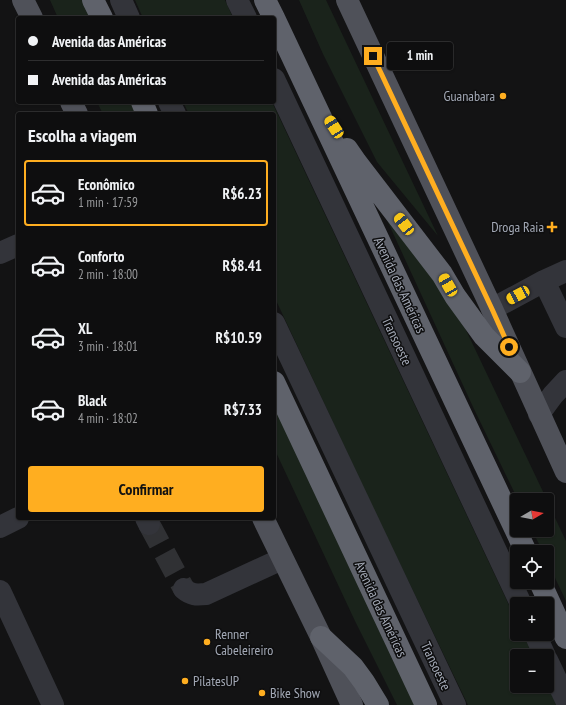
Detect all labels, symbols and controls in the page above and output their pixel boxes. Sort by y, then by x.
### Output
text: Avenida das Américas [52,32,166,51]
callout: 1 min [387,42,453,70]
route end [364,47,382,65]
text: 1 min [407,47,433,64]
text: Avenida das Américas [52,70,166,89]
place label: Guanabara [444,87,495,105]
marker: Guanabara [498,91,508,101]
car [322,114,346,140]
text: Escolha a viagem [28,124,137,147]
icon: car [30,175,66,211]
text: Econômico [78,175,135,194]
text: R$6.23 [223,184,262,203]
text: 1 min · 17:59 [78,194,138,211]
car [392,211,416,237]
place label: Droga Raia [491,218,544,236]
marker: Droga Raia [547,222,557,232]
street label: Avenida das Américas [370,234,430,336]
icon: car [30,247,66,283]
text: Conforto [78,247,124,266]
text: R$8.41 [223,256,262,275]
text: 2 min · 18:00 [78,266,138,283]
car [437,272,459,298]
car [505,284,531,306]
street label: Transoeste [378,314,416,368]
icon: car [30,319,66,355]
text: XL [78,319,92,338]
text: R$10.59 [215,328,262,347]
text: 3 min · 18:01 [78,338,138,355]
route start [500,338,518,356]
icon: car [30,391,66,427]
text: Black [78,391,107,410]
text: R$7.33 [224,400,262,419]
text: 4 min · 18:02 [78,410,138,427]
button: Confirmar [28,466,264,512]
north arrow [510,493,554,537]
map controls [510,493,554,693]
button: locate [510,545,554,589]
street label: Avenida das Américas [351,558,411,660]
button: + [510,597,554,641]
place label: Renner Cabeleireiro [215,625,273,659]
marker: Renner Cabeleireiro [202,637,212,647]
street label: Transoeste [417,639,455,693]
button: − [510,649,554,693]
place label: PilatesUP [193,672,239,690]
marker: PilatesUP [180,676,190,686]
place label: Bike Show [270,684,321,702]
marker: Bike Show [257,688,267,698]

